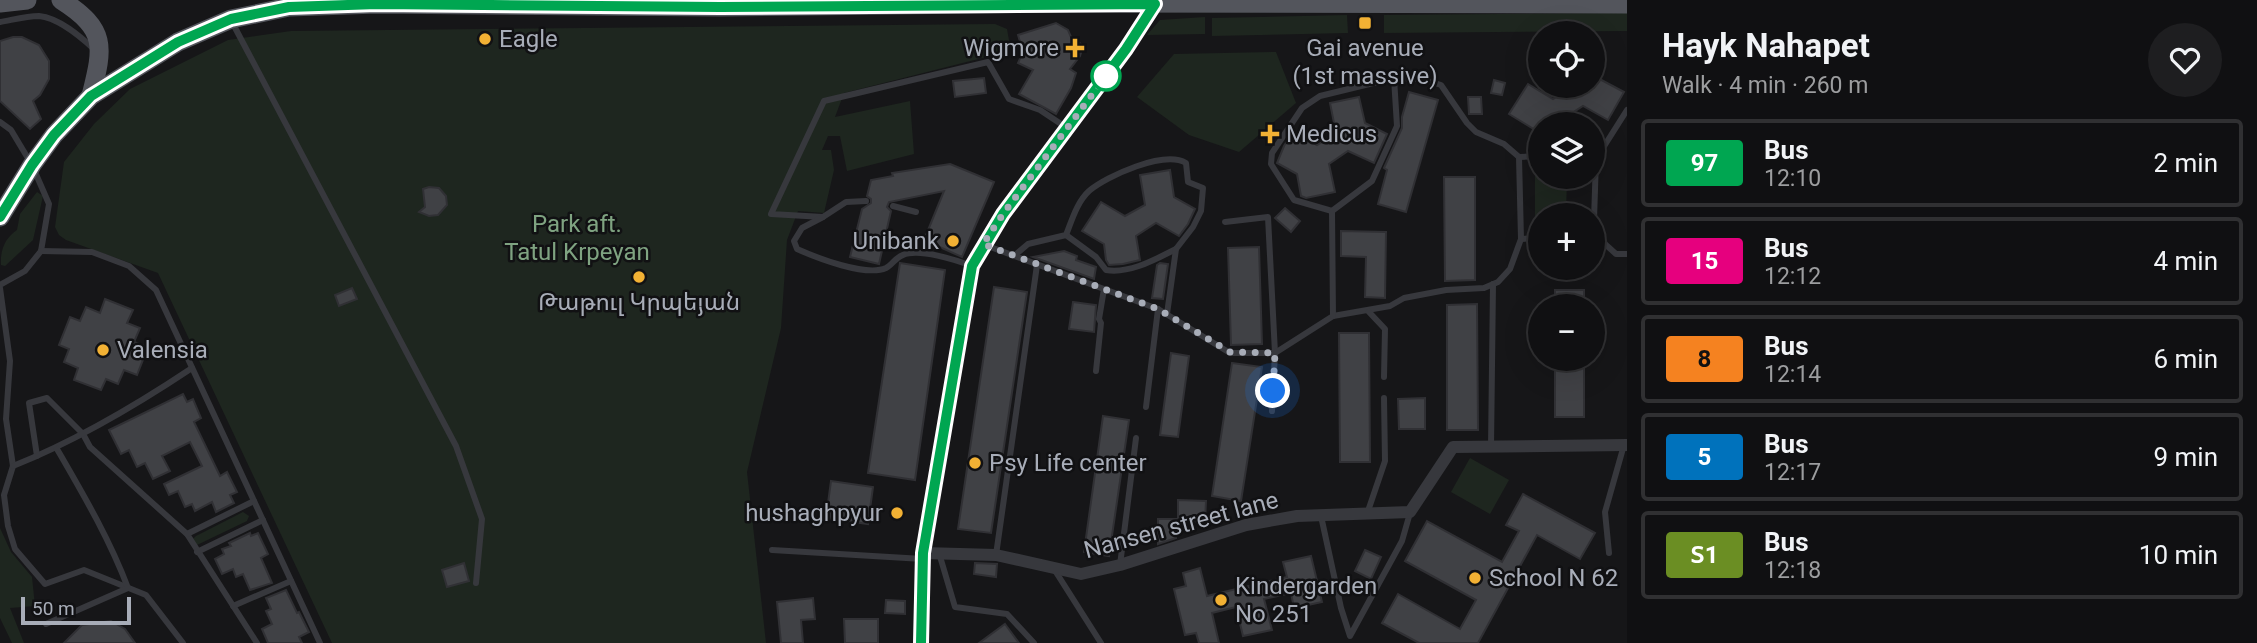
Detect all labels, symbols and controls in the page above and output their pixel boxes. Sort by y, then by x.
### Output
marker: Gai avenue (1st massive) [1357,15,1373,31]
map controls [1528,21,1605,371]
button: locate [1528,21,1605,98]
button: heart [2148,23,2222,97]
place label: Eagle [499,25,558,53]
text: Hayk Nahapet [1662,26,1870,65]
marker: Eagle [477,31,493,47]
place label: Wigmore [963,34,1059,62]
place label: Gai avenue (1st massive) [1292,34,1438,90]
marker: Wigmore [1065,38,1085,58]
unlabelled marker [1091,61,1121,91]
text: Walk · 4 min · 260 m [1662,72,1868,99]
button: layers [1528,112,1605,189]
place label: Medicus [1286,120,1377,148]
marker: Medicus [1260,124,1280,144]
text: Bus [1764,135,1809,165]
text: 2 min [2153,148,2218,178]
text: 97 [1691,149,1718,177]
text: 12:10 [1764,165,1821,192]
button: + [1528,203,1605,280]
park label: Park aft. Tatul Krpeyan [504,210,650,266]
place label: Unibank [852,227,940,255]
marker: Unibank [945,233,961,249]
text: Bus [1764,233,1809,263]
text: 4 min [2153,246,2218,276]
text: 15 [1691,247,1718,275]
text: 12:12 [1764,263,1821,290]
marker: Թաթուլ Կրպեյան [631,269,647,285]
place label: Թաթուլ Կրպեյան [538,288,740,316]
button: − [1528,294,1605,371]
text: Bus [1764,331,1809,361]
place label: Valensia [117,336,208,364]
marker: Valensia [95,342,111,358]
text: 6 min [2153,344,2218,374]
text: 8 [1698,345,1711,373]
text: 12:14 [1764,361,1821,388]
your location [1255,373,1290,408]
text: Bus [1764,429,1809,459]
text: 9 min [2153,442,2218,472]
text: 5 [1698,443,1711,471]
place label: Psy Life center [989,449,1147,477]
marker: Psy Life center [967,455,983,471]
text: 12:17 [1764,459,1821,486]
street label: Nansen street lane [1081,486,1281,564]
place label: hushaghpyur [745,499,883,527]
marker: hushaghpyur [889,505,905,521]
text: Bus [1764,527,1809,557]
text: 10 min [2139,540,2218,570]
text: Տ1 [1690,541,1719,569]
text: 12:18 [1764,557,1821,584]
place label: School N 62 [1489,564,1618,592]
marker: School N 62 [1467,570,1483,586]
place label: Kindergarden No 251 [1235,572,1377,628]
marker: Kindergarden No 251 [1213,592,1229,608]
scale bar [21,594,131,626]
text: 50 m [32,597,75,620]

